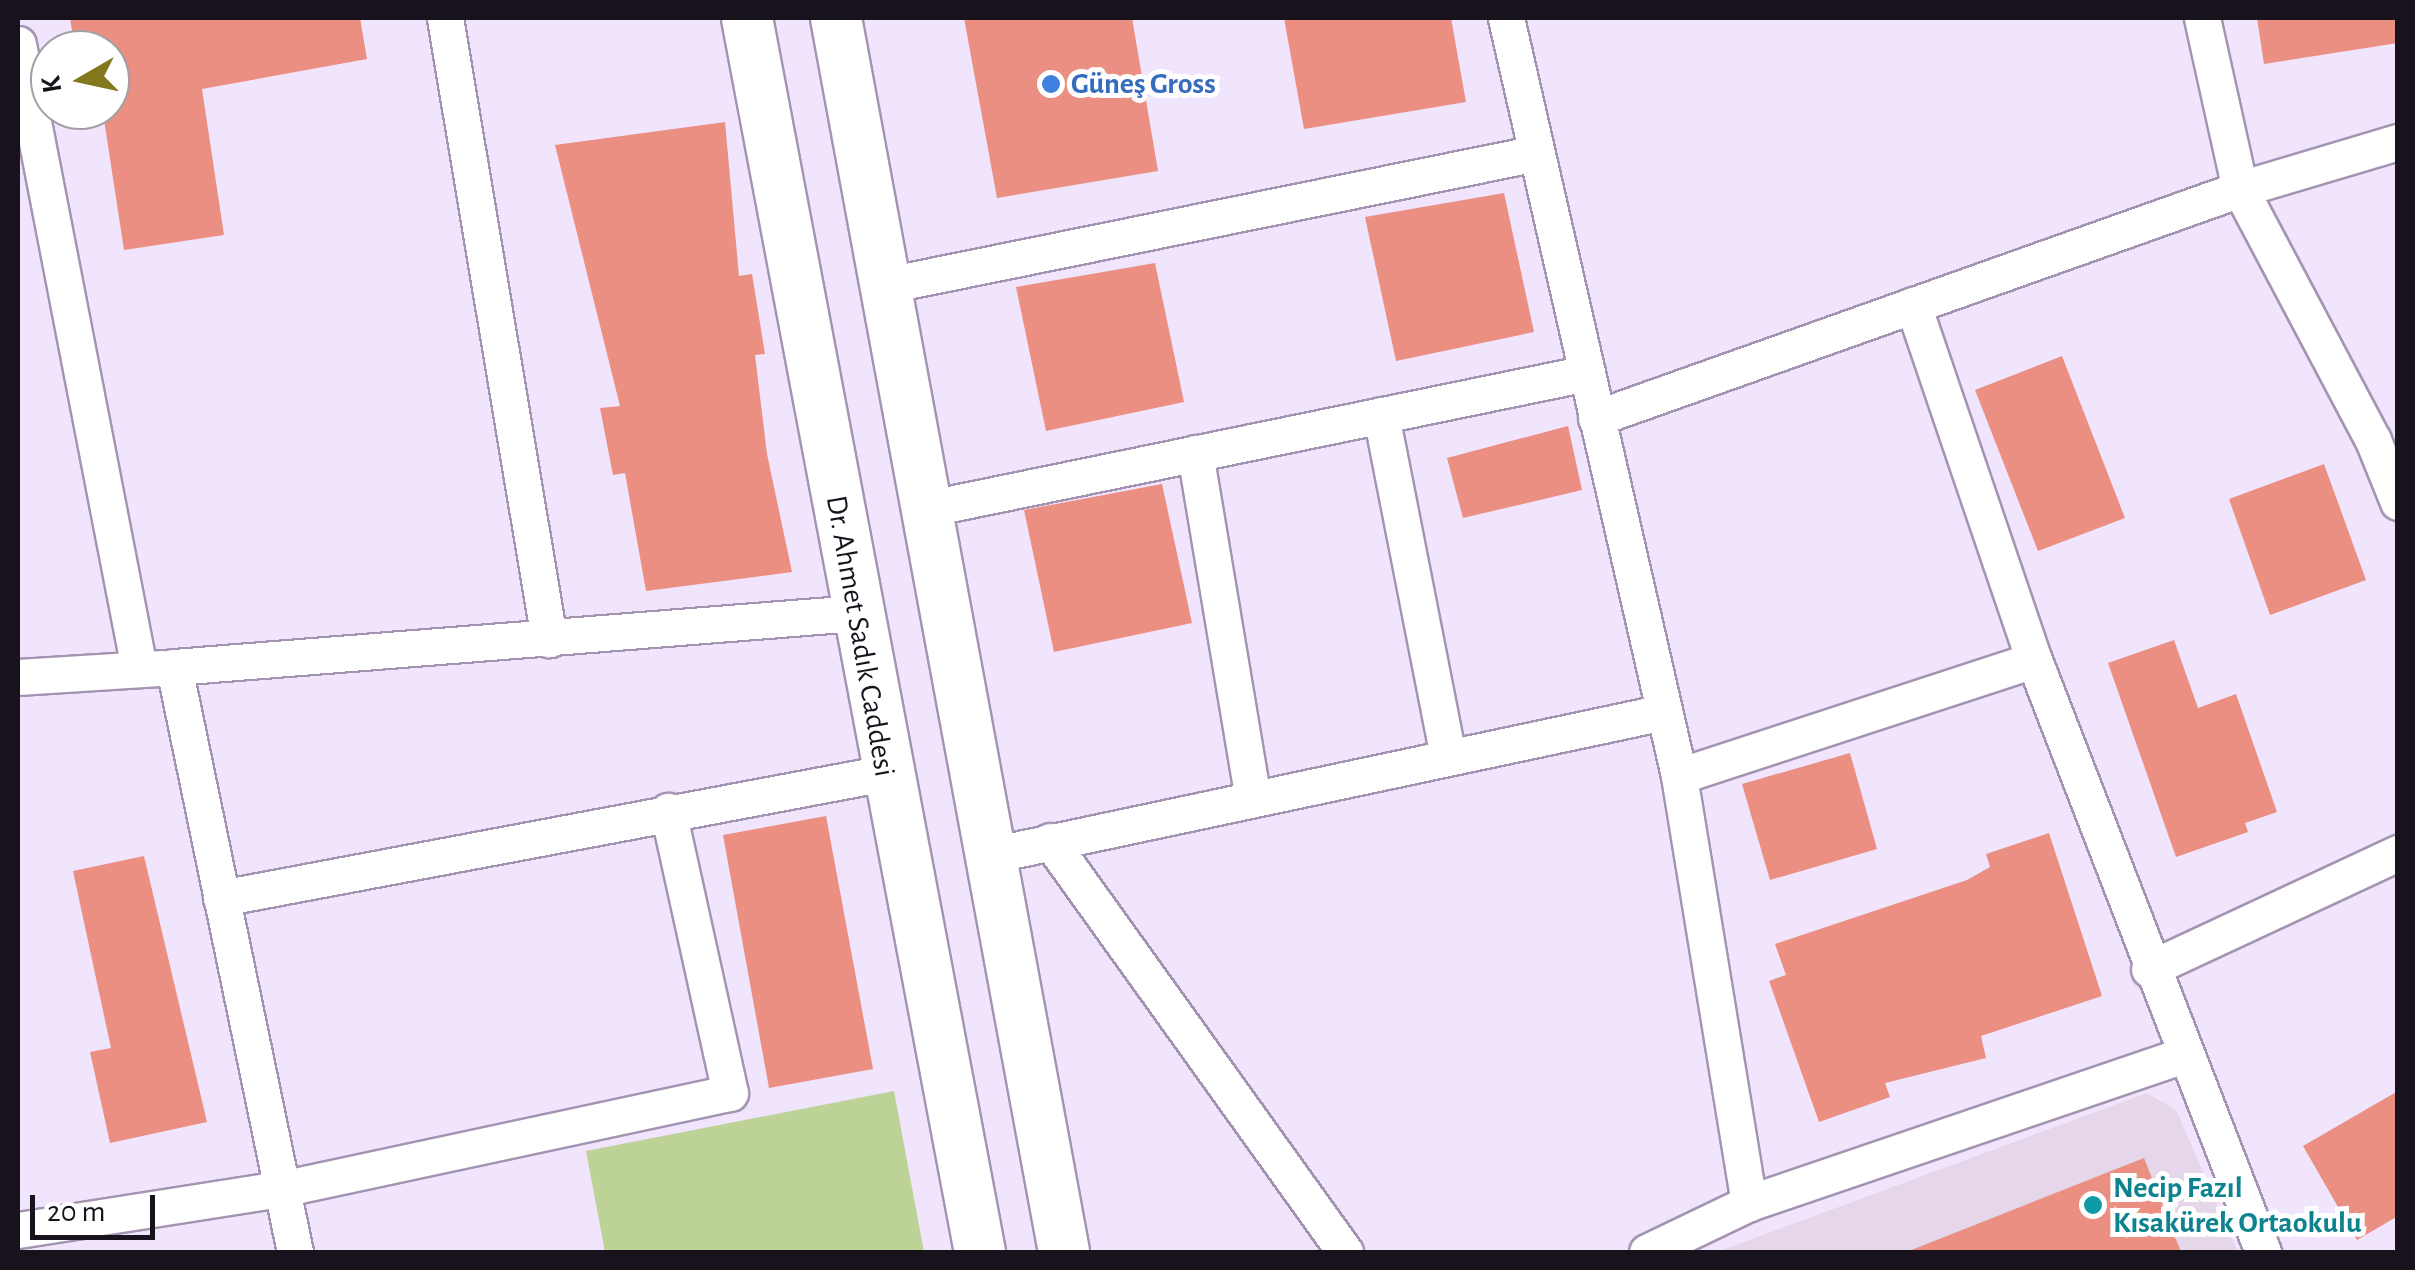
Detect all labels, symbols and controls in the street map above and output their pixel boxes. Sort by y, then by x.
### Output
north arrow [30,30,130,130]
place label: Güneş Gross [1071,66,1216,102]
marker: Güneş Gross [1040,73,1062,95]
text: K [37,74,67,95]
street label: Dr. Ahmet Sadık Caddesi [818,493,902,779]
place label: Necip Fazıl Kısakürek Ortaokulu [2113,1170,2362,1240]
scale bar [35,1175,160,1237]
marker: Necip Fazıl Kısakürek Ortaokulu [2082,1194,2104,1216]
text: 20 m [47,1197,105,1227]

